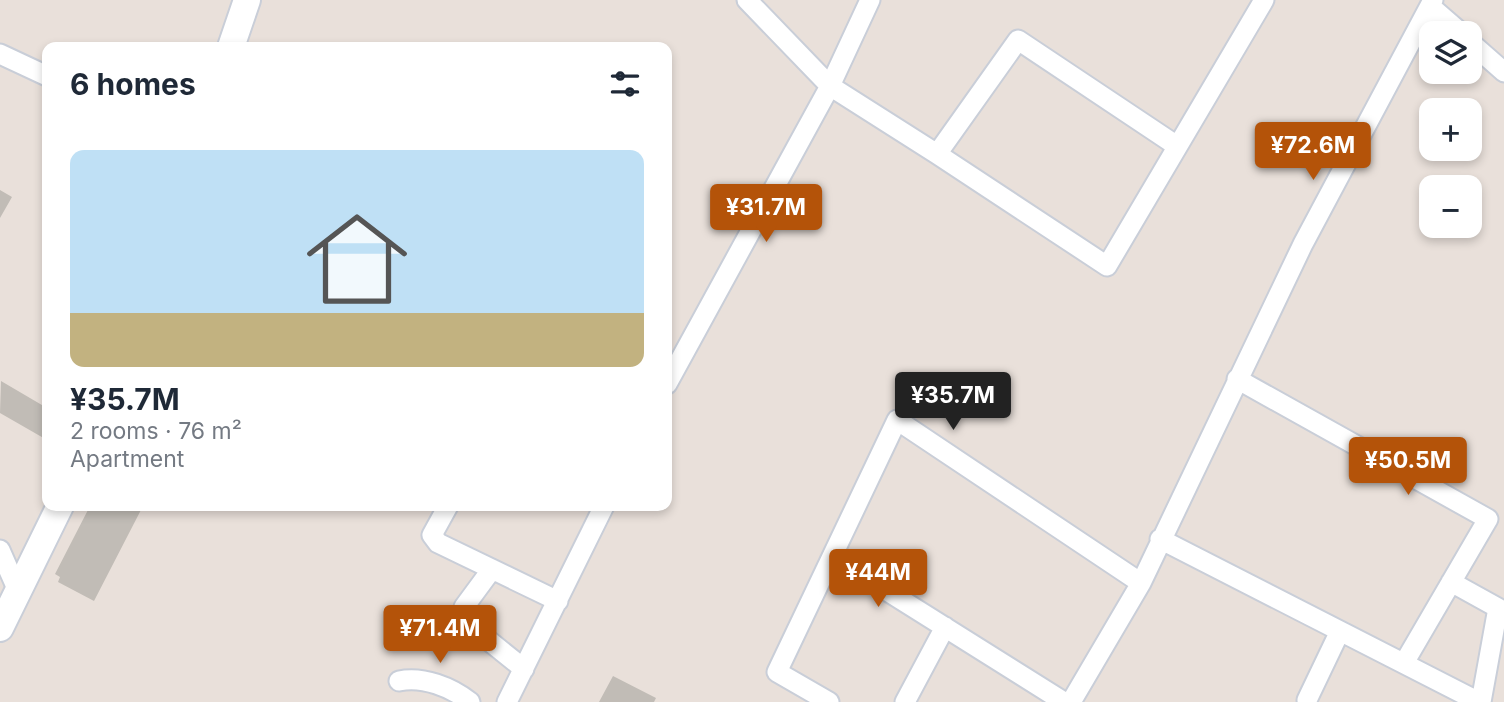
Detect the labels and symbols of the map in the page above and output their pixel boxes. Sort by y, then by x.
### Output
pin: ¥72.6M [1256,122,1370,182]
pin: ¥31.7M [709,184,823,244]
pin: ¥35.7M [896,372,1010,432]
pin: ¥50.5M [1351,438,1465,497]
pin: ¥44M [837,550,919,609]
pin: ¥71.4M [383,606,497,665]

